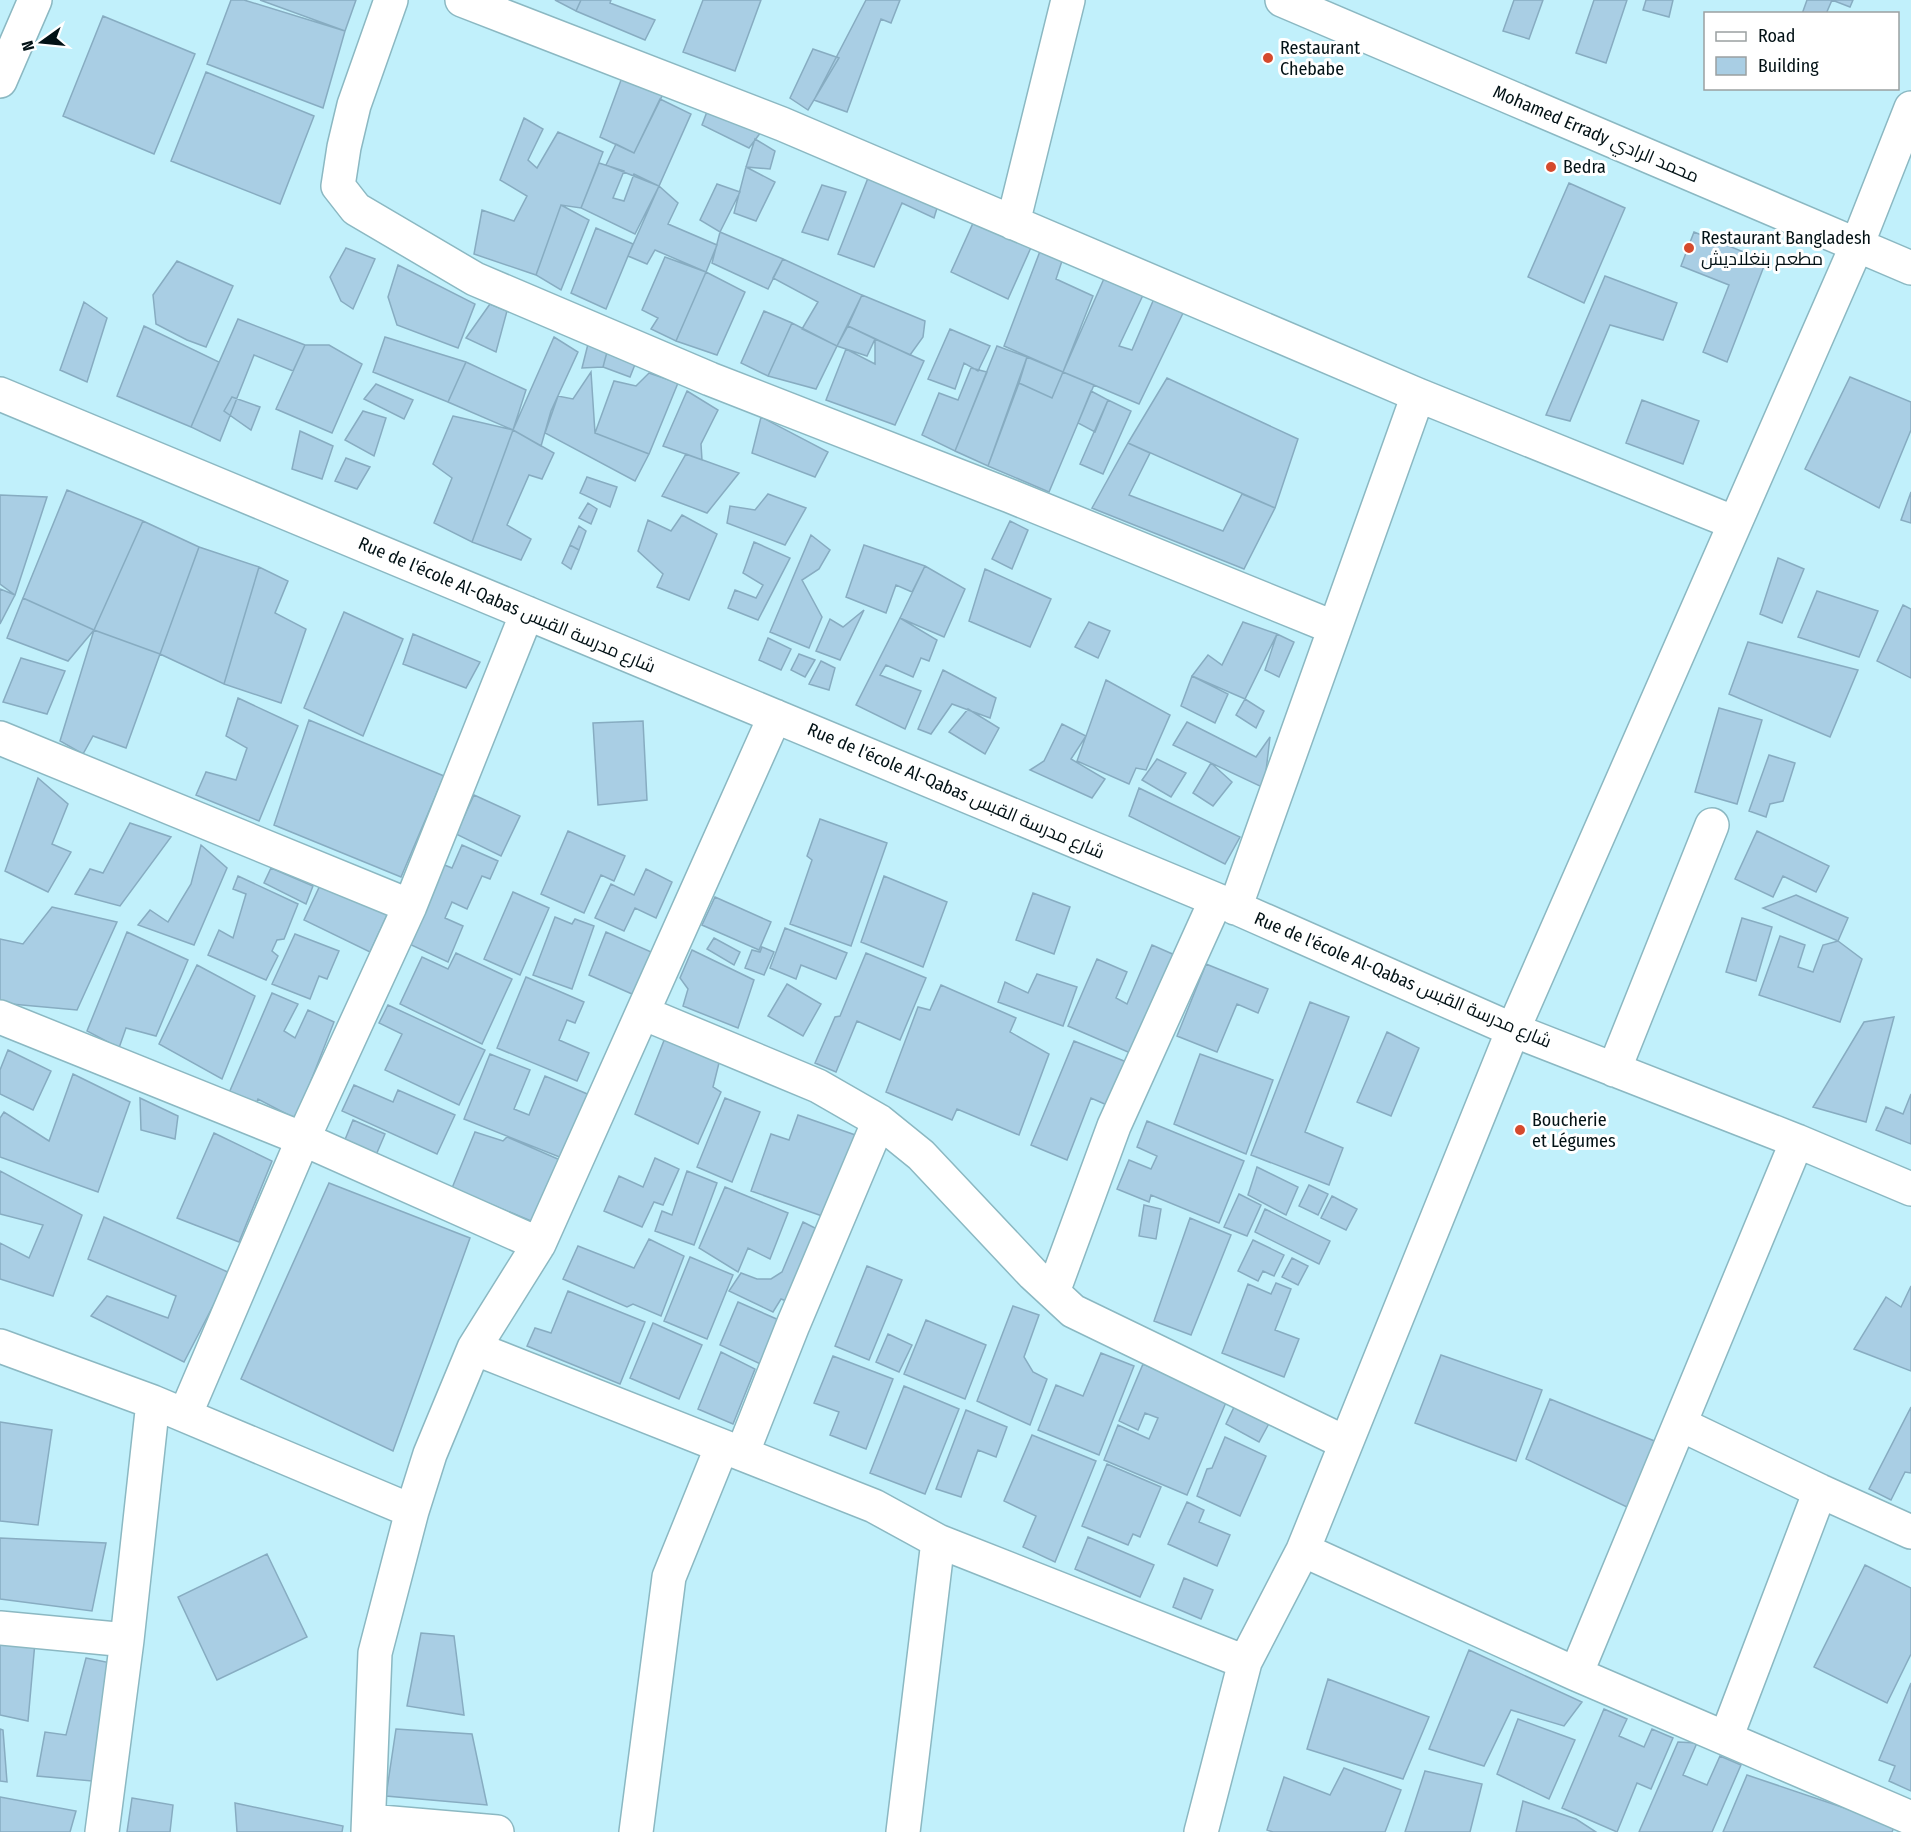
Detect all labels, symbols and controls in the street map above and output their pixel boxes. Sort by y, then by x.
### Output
north arrow [12,12,72,72]
legend [1704,12,1899,90]
text: Road [1758,25,1795,47]
place label: Restaurant Chebabe [1280,37,1360,80]
text: N [18,39,38,53]
marker: Restaurant Chebabe [1261,51,1275,65]
text: Building [1758,55,1819,77]
street label: Mohamed Errady محمد الرادي [1489,81,1702,190]
place label: Bedra [1563,156,1606,178]
marker: Bedra [1544,160,1558,174]
place label: Restaurant Bangladesh مطعم بنغلاديش [1701,227,1871,271]
marker: Restaurant Bangladesh مطعم بنغلاديش [1682,241,1696,255]
street label: Rue de l'école Al-Qabas شارع مدرسة القبس [355,532,659,679]
street label: Rue de l'école Al-Qabas شارع مدرسة القبس [804,718,1108,865]
street label: Rue de l'école Al-Qabas شارع مدرسة القبس [1251,907,1555,1054]
place label: Boucherie et Légumes [1532,1109,1616,1152]
marker: Boucherie et Légumes [1513,1123,1527,1137]

